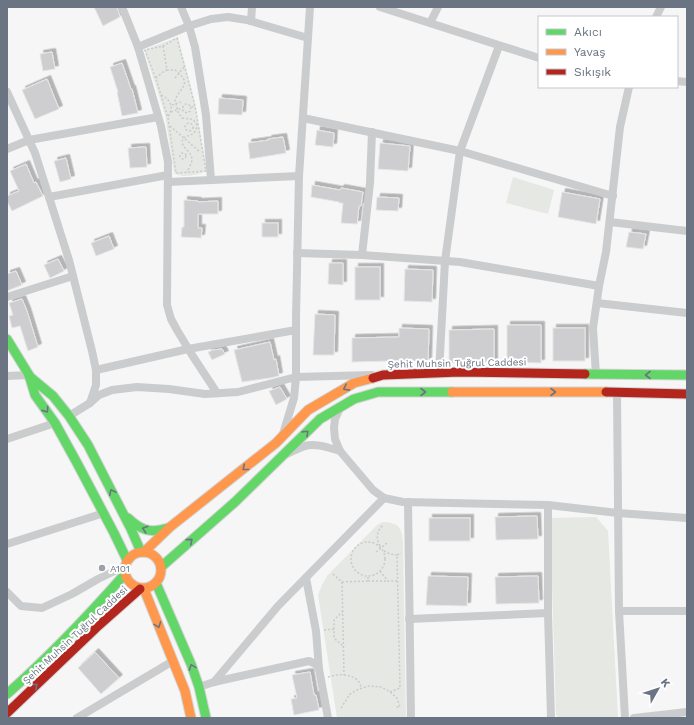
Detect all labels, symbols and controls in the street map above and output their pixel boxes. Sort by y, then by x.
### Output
legend [538,16,678,88]
text: Akıcı [574,25,602,39]
text: Yavaş [574,45,606,59]
text: Sıkışık [574,65,611,79]
street label: Şehit Muhsin Tuğrul Caddesi [388,356,526,370]
one-way arrow [645,371,651,379]
one-way arrow [343,383,350,390]
one-way arrow [420,388,426,396]
one-way arrow [550,388,556,396]
one-way arrow [41,406,49,413]
one-way arrow [301,431,309,438]
one-way arrow [242,463,249,470]
one-way arrow [109,489,117,496]
one-way arrow [142,525,149,534]
one-way arrow [185,539,193,546]
marker: A101 [97,563,107,573]
place label: A101 [110,563,130,574]
street label: Şehit Muhsin Tuğrul Caddesi [21,584,129,686]
one-way arrow [154,621,162,628]
one-way arrow [189,663,197,670]
north arrow [638,669,678,709]
text: K [658,676,673,690]
one-way arrow [30,683,38,691]

